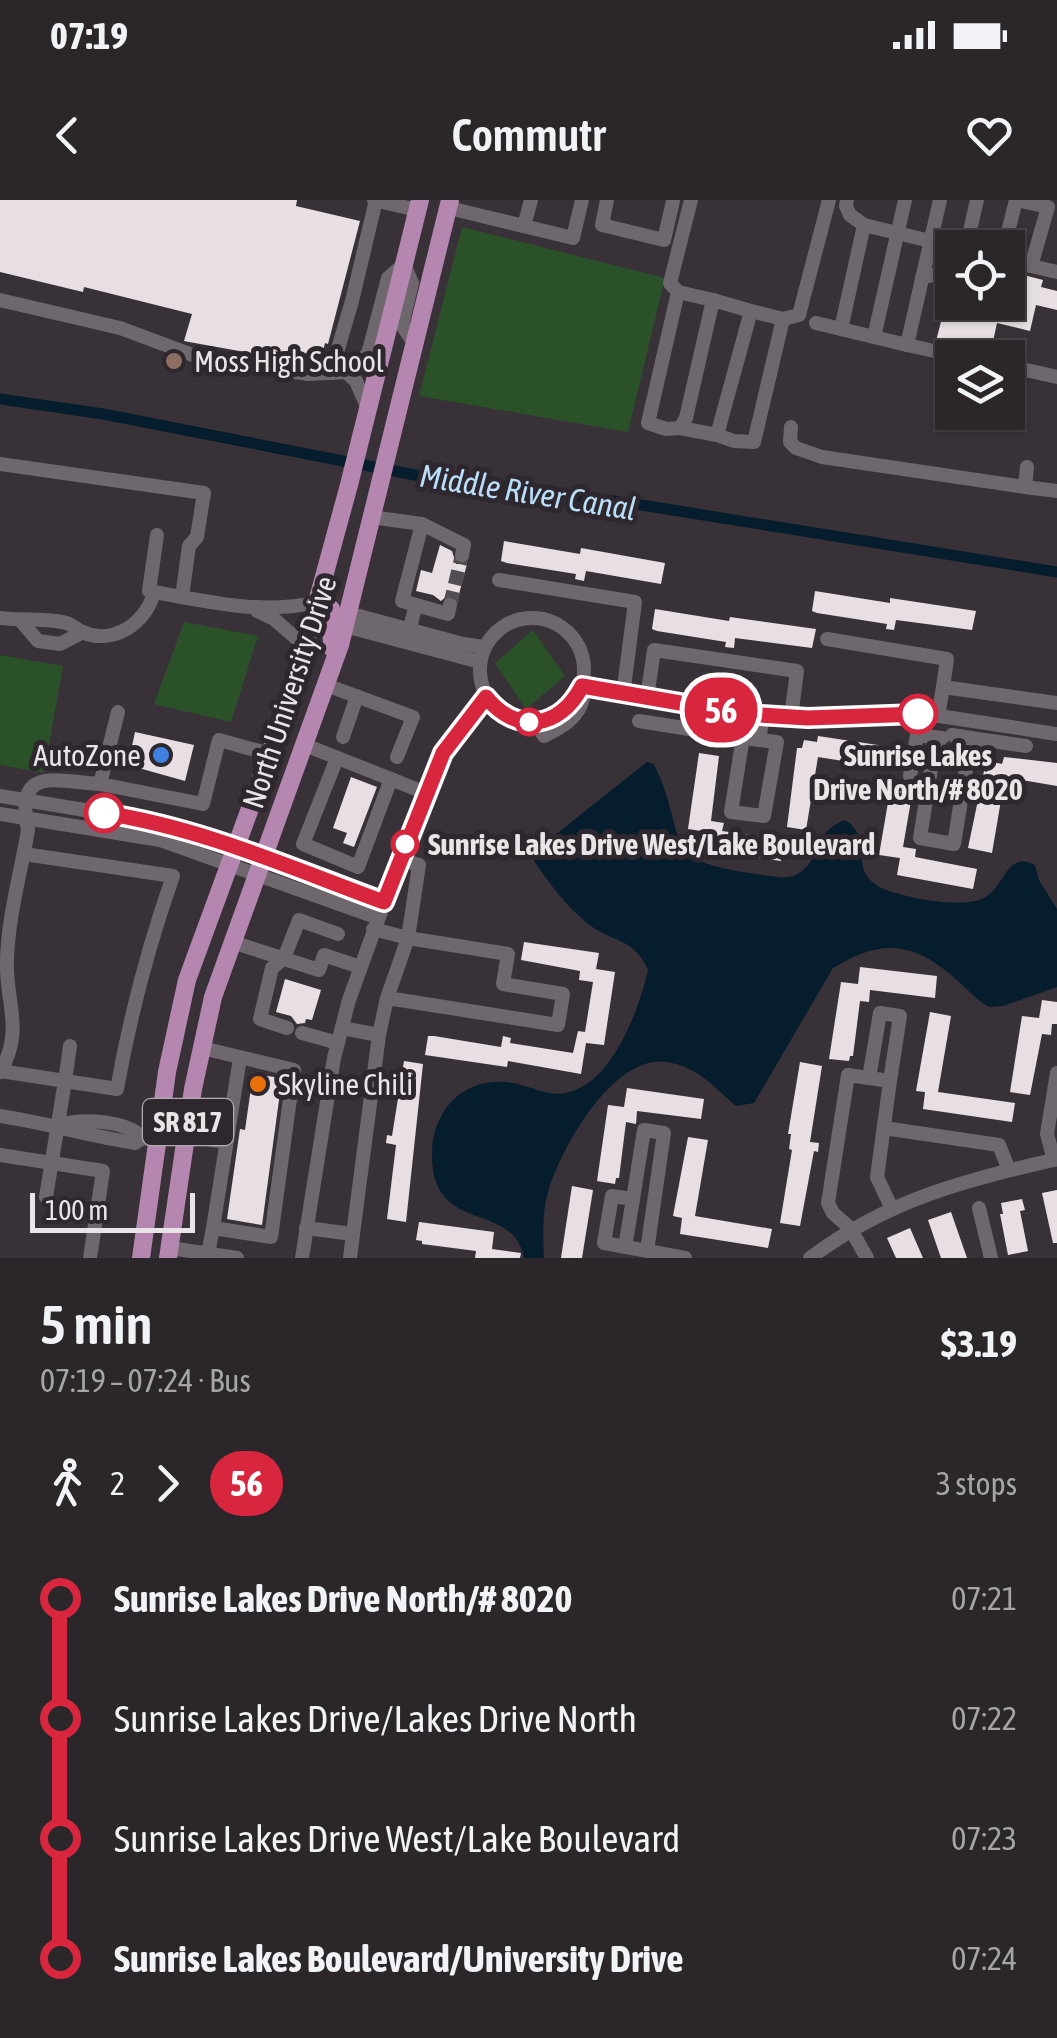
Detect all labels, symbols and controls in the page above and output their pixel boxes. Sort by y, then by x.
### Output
text: 07:19 [50,14,128,57]
icon: back [40,108,95,163]
icon: heart [962,108,1017,163]
text: Commutr [451,109,606,161]
map controls [935,230,1025,430]
button: locate [935,230,1025,320]
button: layers [935,340,1025,430]
place label: Moss High School [194,344,384,378]
marker: Moss High School [163,350,185,372]
water label: Middle River Canal [417,457,639,527]
street label: North University Drive [235,572,343,812]
line badge: 56 [676,678,766,742]
text: 56 [705,690,737,730]
marker: Sunrise Lakes Drive North/# 8020 [899,695,937,733]
unlabelled marker [516,709,542,735]
place label: AutoZone [34,738,141,772]
place label: Sunrise Lakes Drive North/# 8020 [813,738,1023,806]
marker: AutoZone [150,744,172,766]
unlabelled marker [85,794,123,832]
place label: Sunrise Lakes Drive West/Lake Boulevard [428,827,875,861]
marker: Sunrise Lakes Drive West/Lake Boulevard [392,831,418,857]
place label: Skyline Chili [278,1067,413,1101]
marker: Skyline Chili [247,1073,269,1095]
road number: SR 817 [143,1099,233,1145]
scale bar [30,1188,195,1232]
text: 100 m [45,1194,108,1226]
text: 5 min [40,1293,152,1356]
text: $3.19 [941,1322,1017,1365]
text: 07:19 – 07:24 · Bus [40,1362,251,1399]
icon: walk [40,1456,95,1511]
icon: forward [140,1456,195,1511]
text: 56 [230,1463,263,1503]
text: 2 [110,1465,125,1502]
text: 3 stops [936,1465,1017,1502]
text: Sunrise Lakes Drive North/# 8020 [114,1577,572,1620]
text: 07:21 [951,1580,1017,1617]
text: Sunrise Lakes Drive/Lakes Drive North [114,1697,637,1740]
text: 07:22 [951,1700,1017,1737]
text: Sunrise Lakes Drive West/Lake Boulevard [114,1817,680,1860]
text: 07:23 [951,1820,1017,1857]
text: Sunrise Lakes Boulevard/University Drive [114,1937,684,1980]
text: 07:24 [951,1940,1017,1977]

